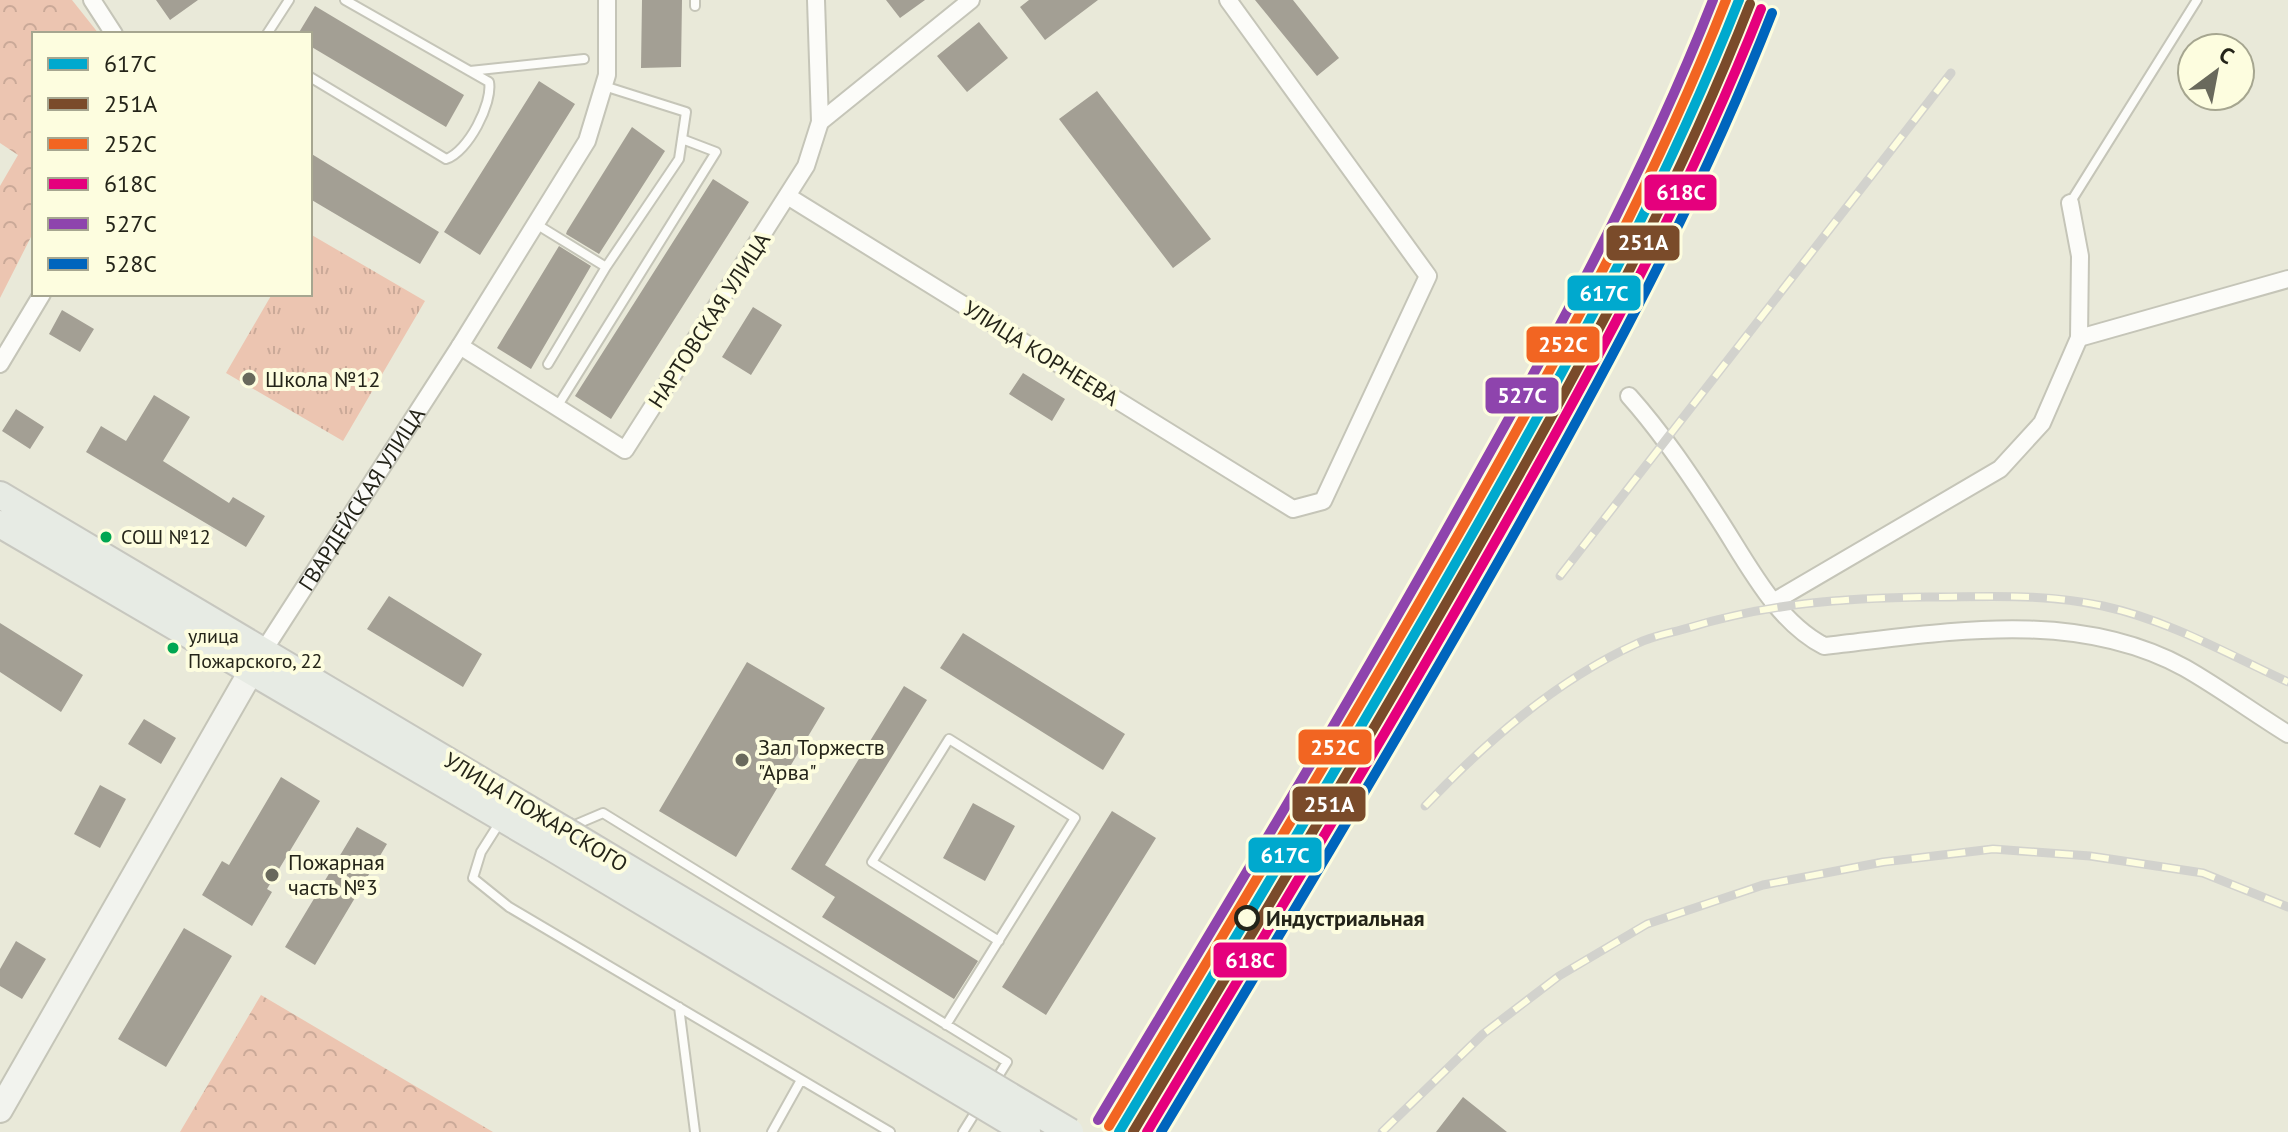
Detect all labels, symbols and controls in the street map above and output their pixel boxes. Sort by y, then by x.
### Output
legend [32,32,312,296]
north arrow [2176,32,2256,112]
text: С [2214,40,2239,70]
text: 617C [104,48,157,79]
text: 251А [104,88,157,119]
text: 252С [104,128,157,159]
text: 618С [104,168,157,199]
line badge: 618С [1643,173,1718,212]
text: 618С [1656,178,1706,206]
text: 527С [104,208,157,239]
line badge: 251А [1605,224,1681,262]
street label: НАРТОВСКАЯ УЛИЦА [642,227,776,413]
text: 251А [1618,228,1669,256]
text: 528С [104,248,157,279]
line badge: 617C [1566,274,1642,312]
text: 617C [1579,279,1629,307]
street label: УЛИЦА КОРНЕЕВА [958,294,1124,412]
line badge: 252С [1525,325,1601,364]
text: 252С [1538,330,1588,358]
place label: Школа №12 [265,365,381,393]
marker: Школа №12 [240,370,258,388]
line badge: 527С [1484,376,1560,415]
text: 527С [1497,381,1547,409]
street label: ГВАРДЕЙСКАЯ УЛИЦА [292,402,431,596]
place label: СОШ №12 [121,524,211,550]
marker: СОШ №12 [98,529,114,545]
place label: улица Пожарского, 22 [188,623,322,674]
marker: улица Пожарского, 22 [165,640,181,656]
line badge: 252С [1297,728,1373,766]
place label: Зал Торжеств "Арва" [758,733,885,786]
text: 252С [1310,733,1360,761]
street label: УЛИЦА ПОЖАРСКОГО [439,746,633,878]
marker: Зал Торжеств "Арва" [733,751,751,769]
line badge: 251А [1291,785,1367,823]
text: 251А [1304,790,1355,818]
line badge: 617C [1247,836,1323,874]
text: 617C [1260,841,1310,869]
place label: Пожарная часть №3 [288,848,385,901]
marker: Пожарная часть №3 [263,866,281,884]
place label: Индустриальная [1266,904,1425,932]
marker: Индустриальная [1235,906,1259,930]
line badge: 618С [1212,941,1288,979]
text: 618С [1225,946,1275,974]

